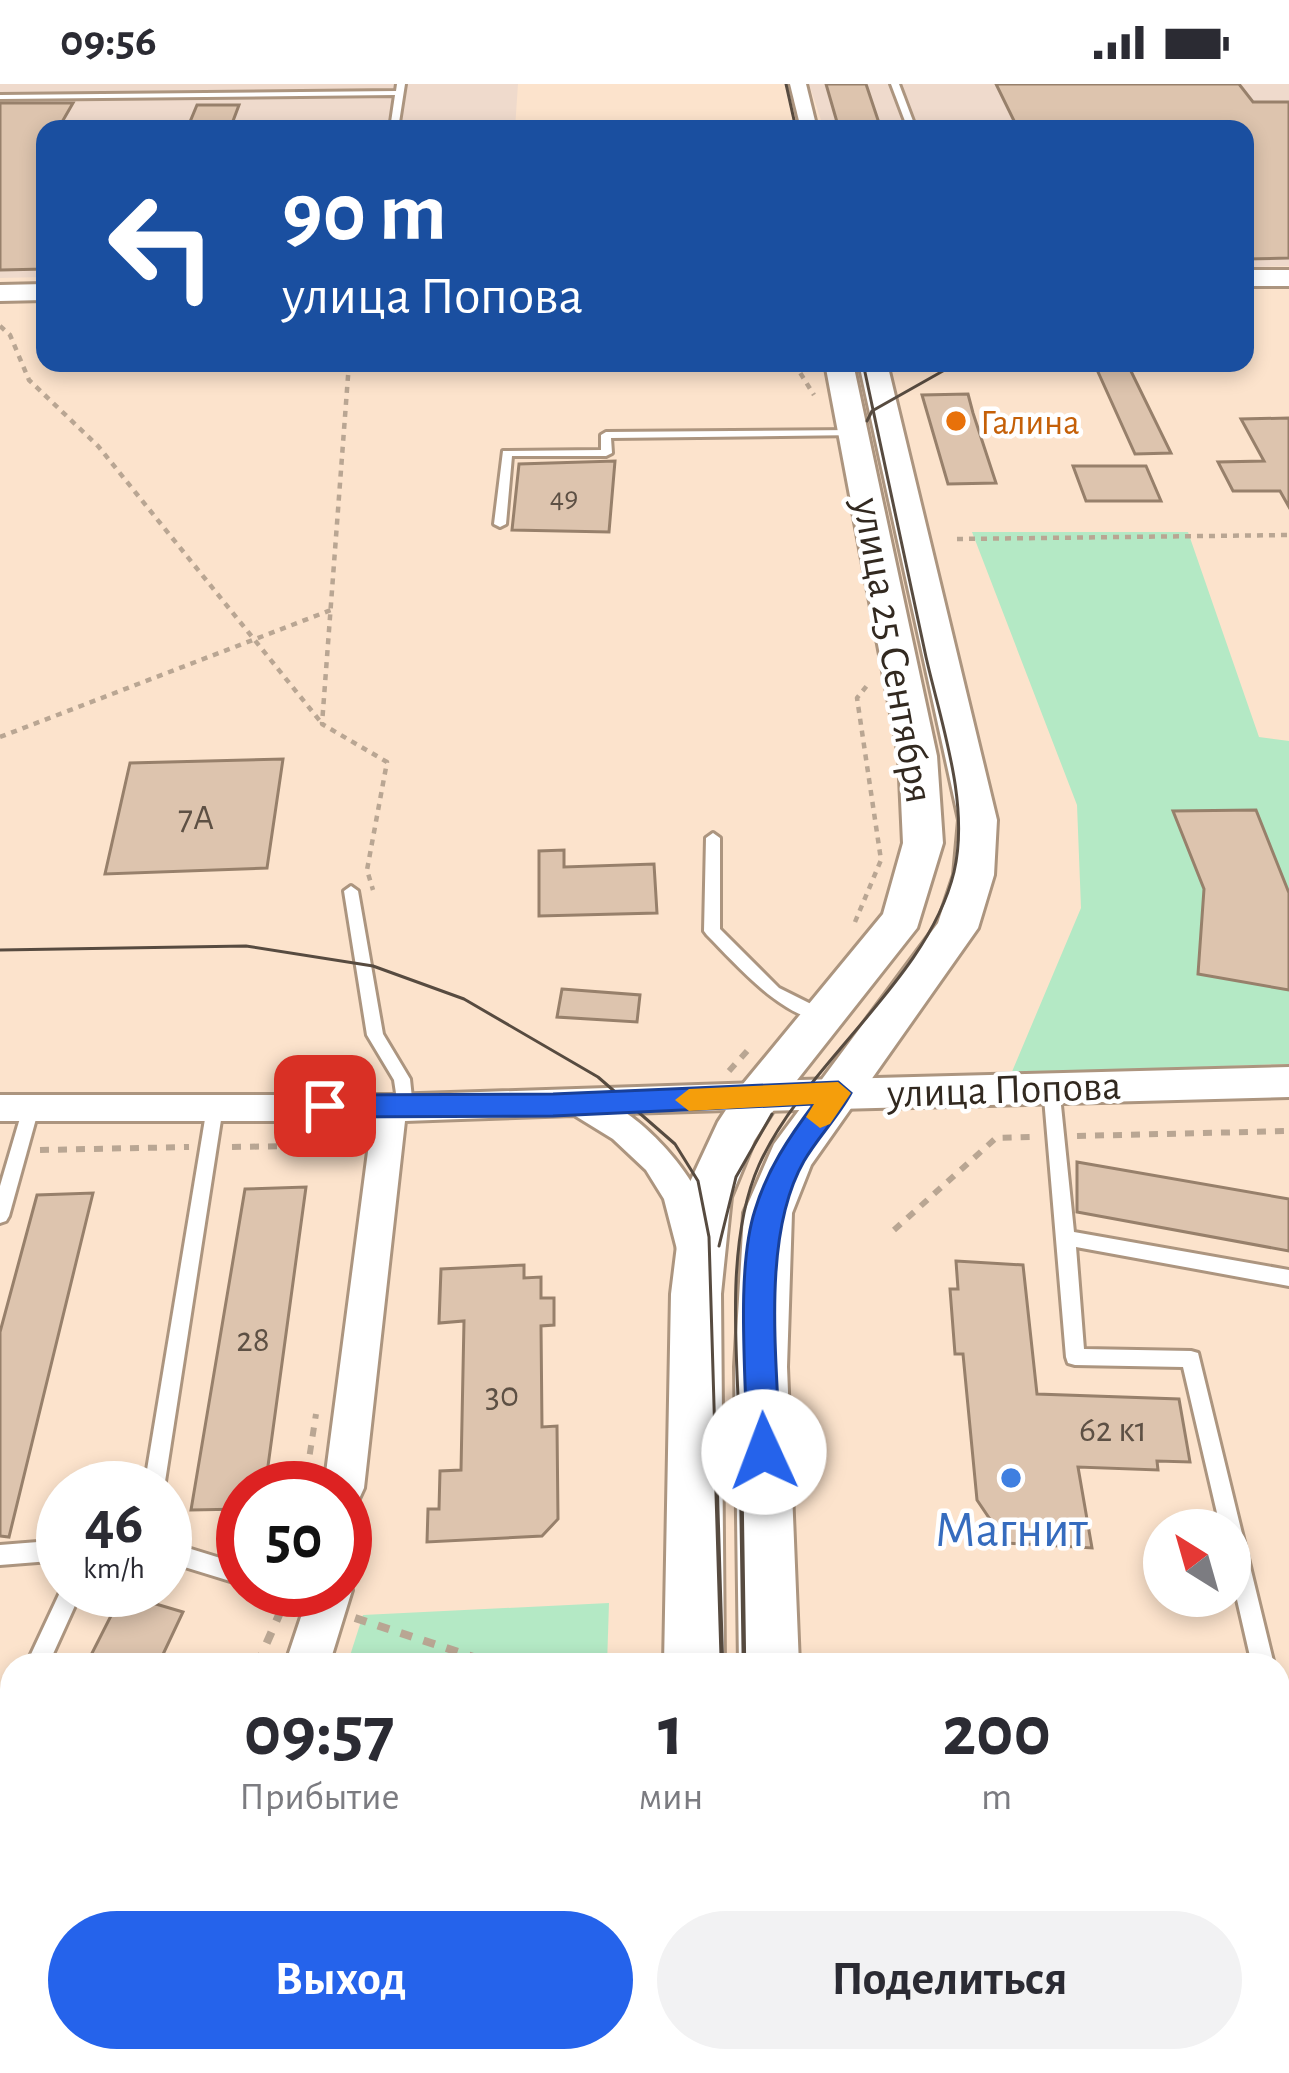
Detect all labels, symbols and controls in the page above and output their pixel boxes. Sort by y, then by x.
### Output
text: 09:56 [60,19,157,64]
icon: left [84,168,240,324]
text: 90 m [282,172,447,256]
text: улица Попова [282,270,583,324]
place label: Галина [980,405,1080,441]
marker: Галина [943,408,969,434]
house number: 49 [550,483,578,513]
street label: улица 25 Сентября [845,494,941,806]
house number: 7А [178,800,214,836]
pin [274,1055,376,1157]
street label: улица Попова [885,1065,1122,1115]
icon: arrive [292,1073,358,1139]
house number: 28 [236,1322,270,1358]
house number: 30 [485,1377,519,1413]
position arrow [701,1389,827,1515]
house number: 62 к1 [1079,1412,1147,1448]
speed limit sign: 50 [216,1461,372,1617]
marker: Магнит [998,1465,1024,1491]
text: 46 [84,1494,144,1554]
place label: Магнит [934,1505,1088,1556]
north arrow [1143,1509,1251,1617]
map controls [1143,1509,1251,1617]
text: km/h [83,1554,145,1584]
text: 09:57 [244,1696,395,1768]
text: 1 [658,1696,684,1768]
text: 200 [942,1696,1051,1768]
text: Прибытие [239,1778,400,1817]
text: мин [638,1778,703,1817]
text: m [981,1778,1012,1817]
button: Выход [48,1911,633,2049]
button: Поделиться [657,1911,1242,2049]

